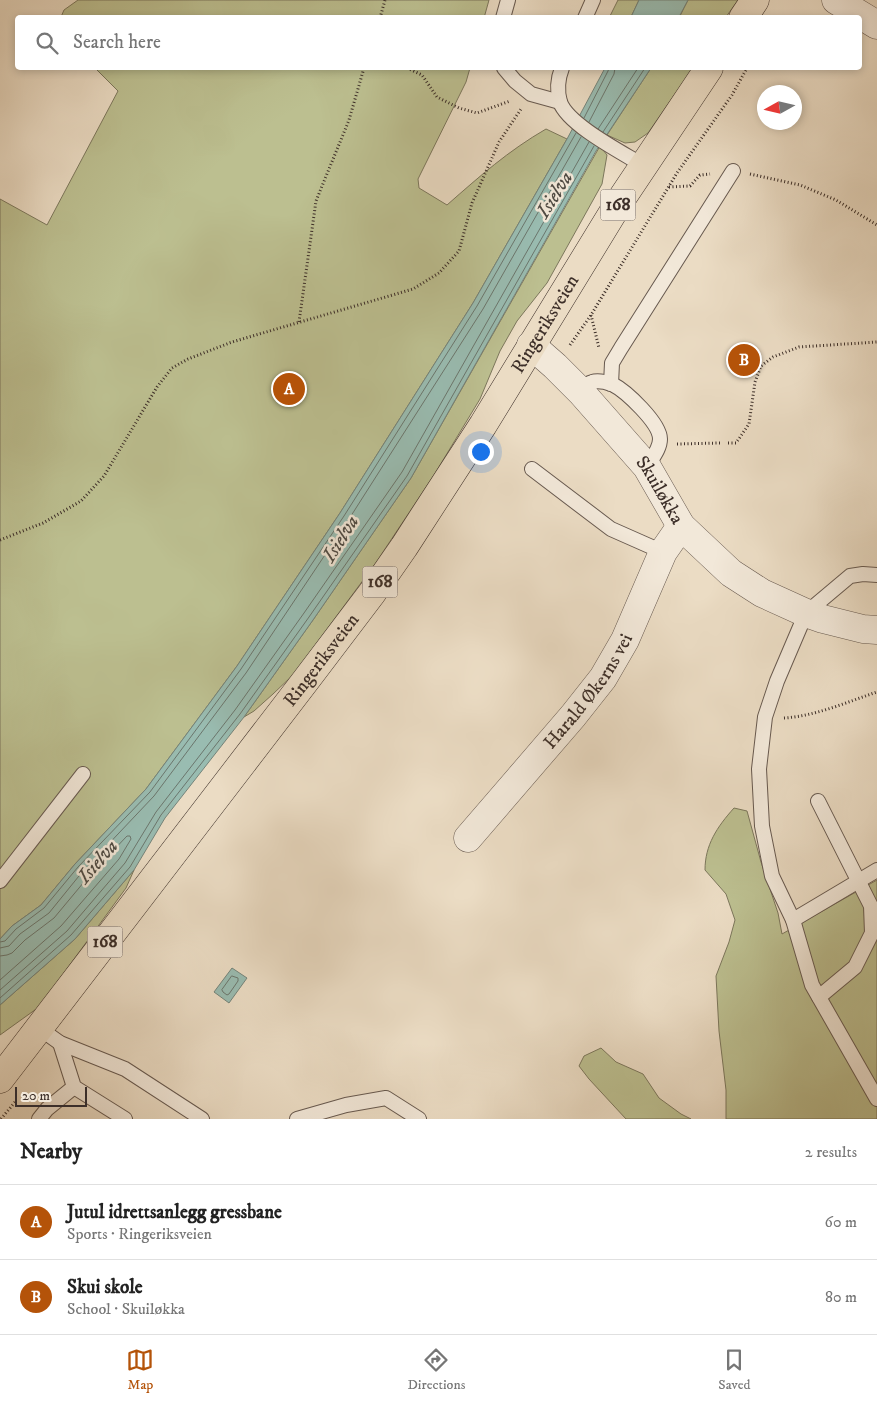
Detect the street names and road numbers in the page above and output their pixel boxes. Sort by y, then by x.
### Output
road number: 168 [600,190,636,220]
street label: Ringeriksveien [506,270,584,377]
street label: Skuiløkka [631,451,689,528]
road number: 168 [362,566,398,598]
street label: Ringeriksveien [278,609,364,711]
street label: Harald Økerns vei [538,630,638,754]
road number: 168 [88,926,122,958]

